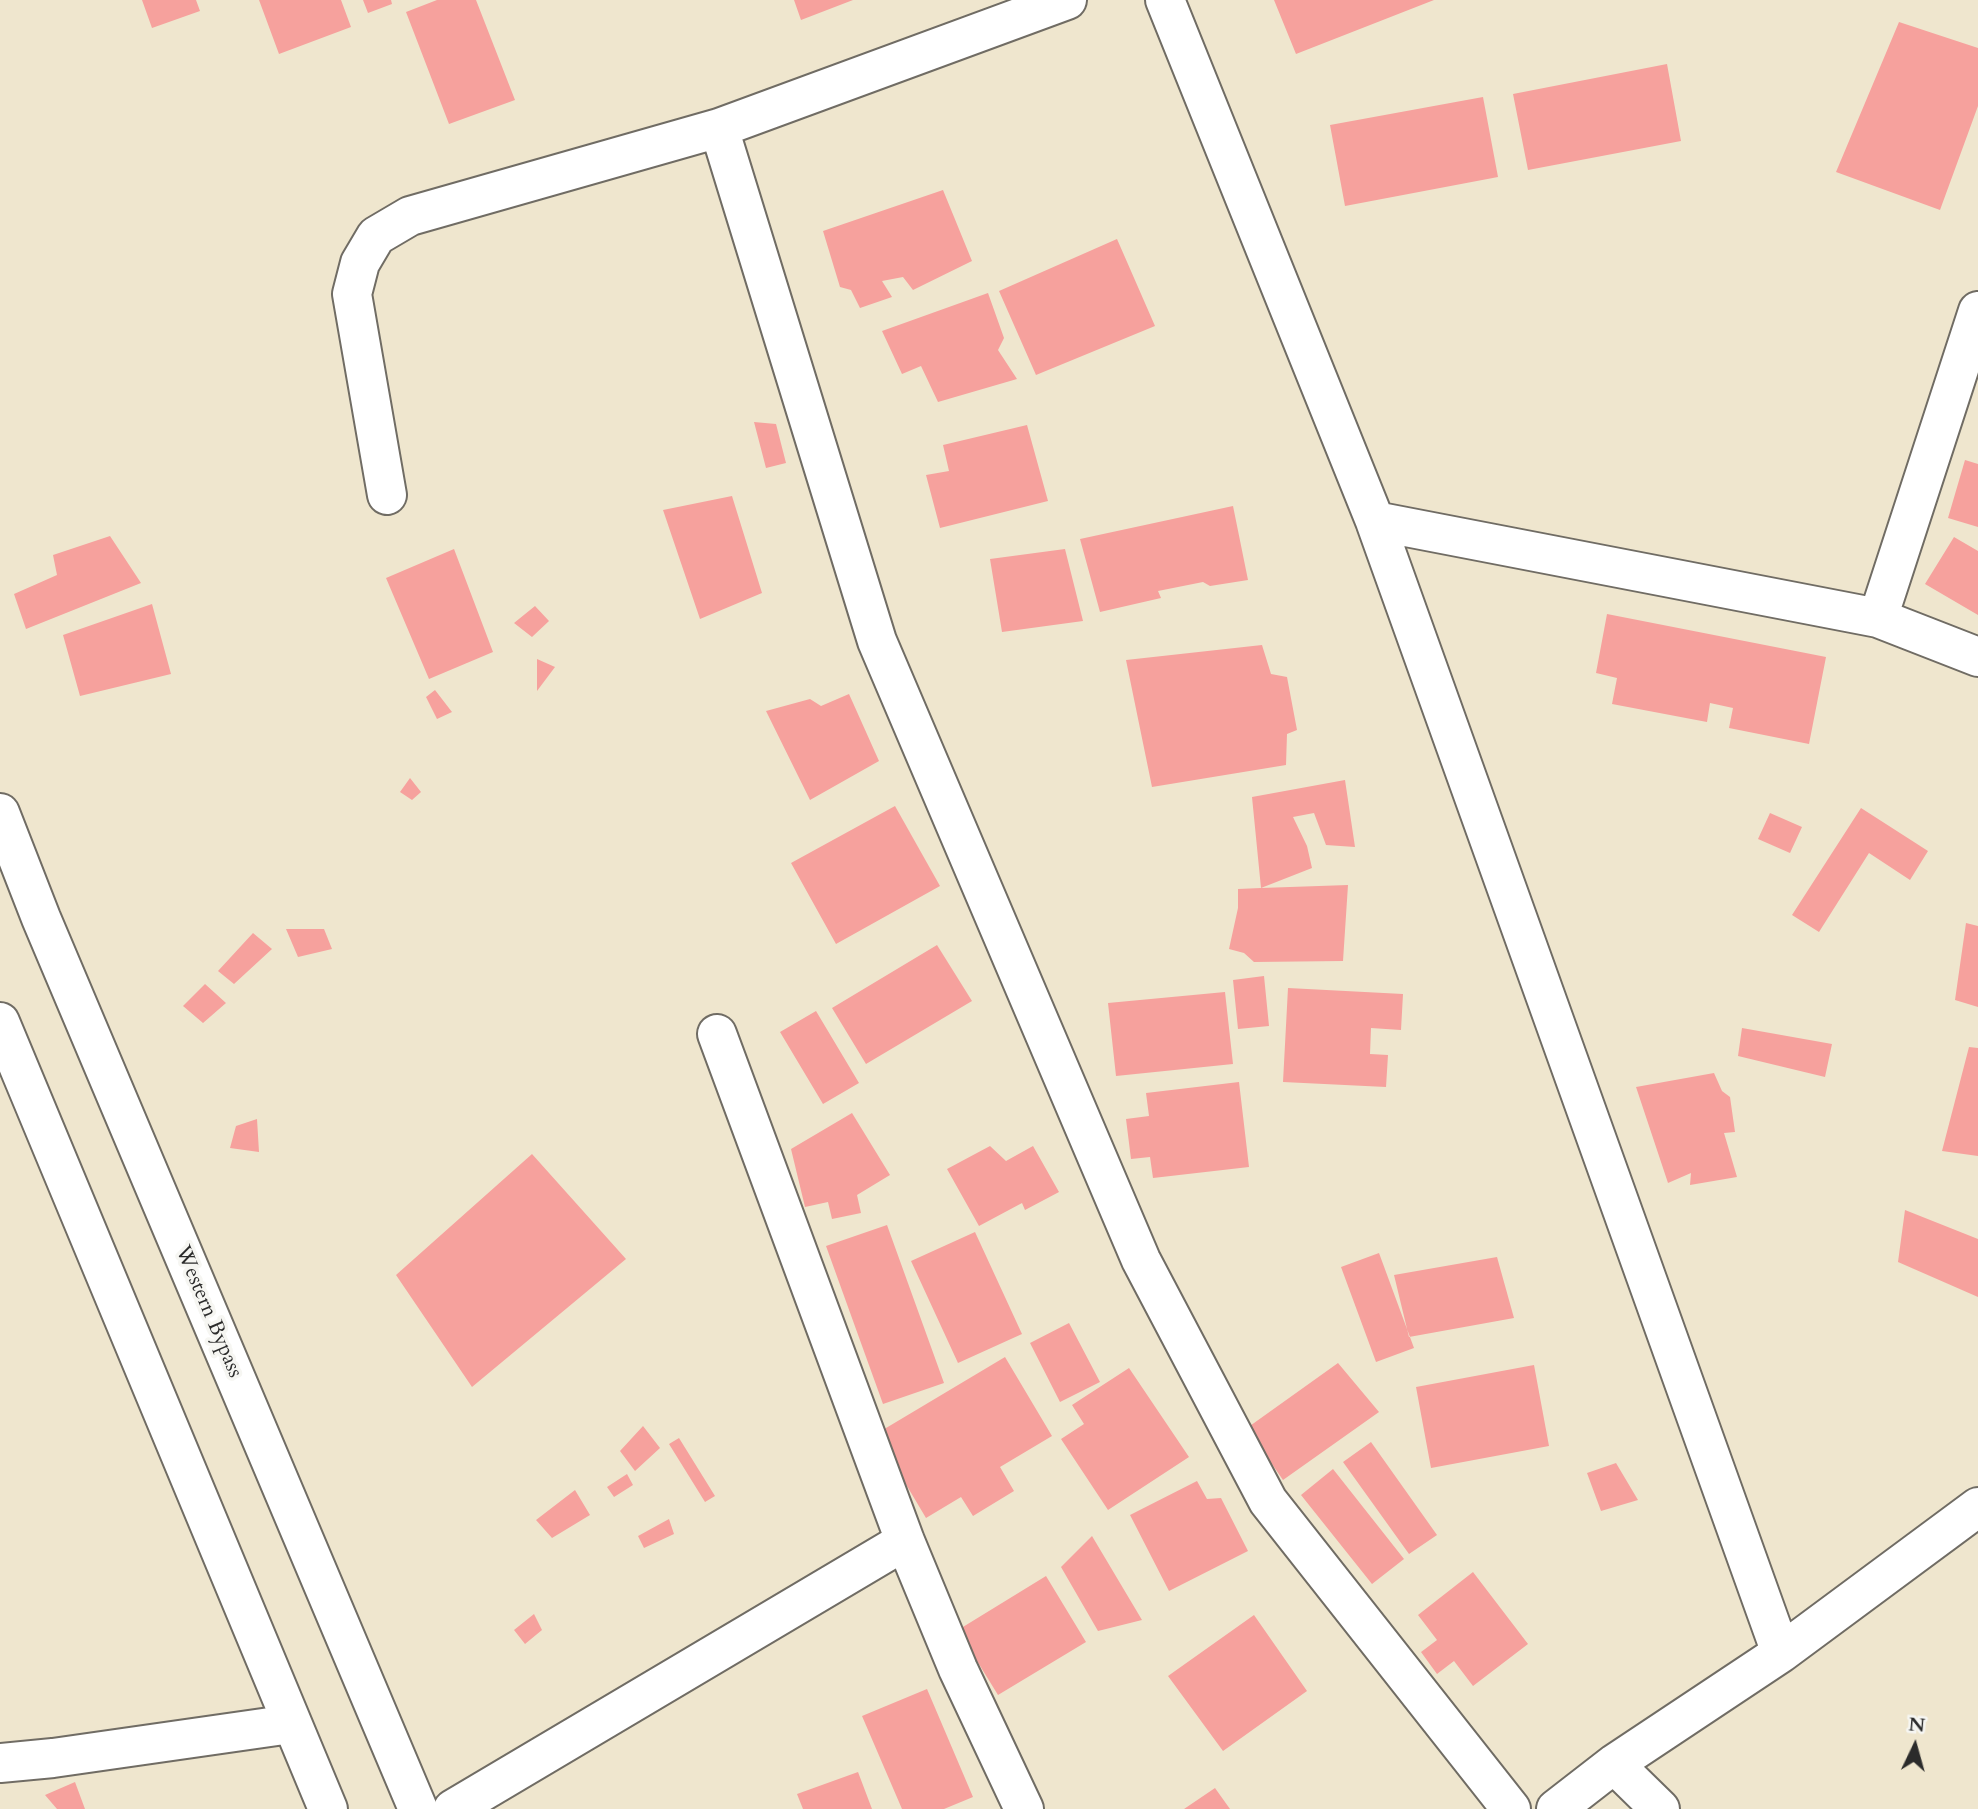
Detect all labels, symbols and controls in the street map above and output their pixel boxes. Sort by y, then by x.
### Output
street label: Western Bypass [169,1242,247,1382]
north arrow [1880,1711,1950,1781]
text: N [1907,1711,1926,1739]

